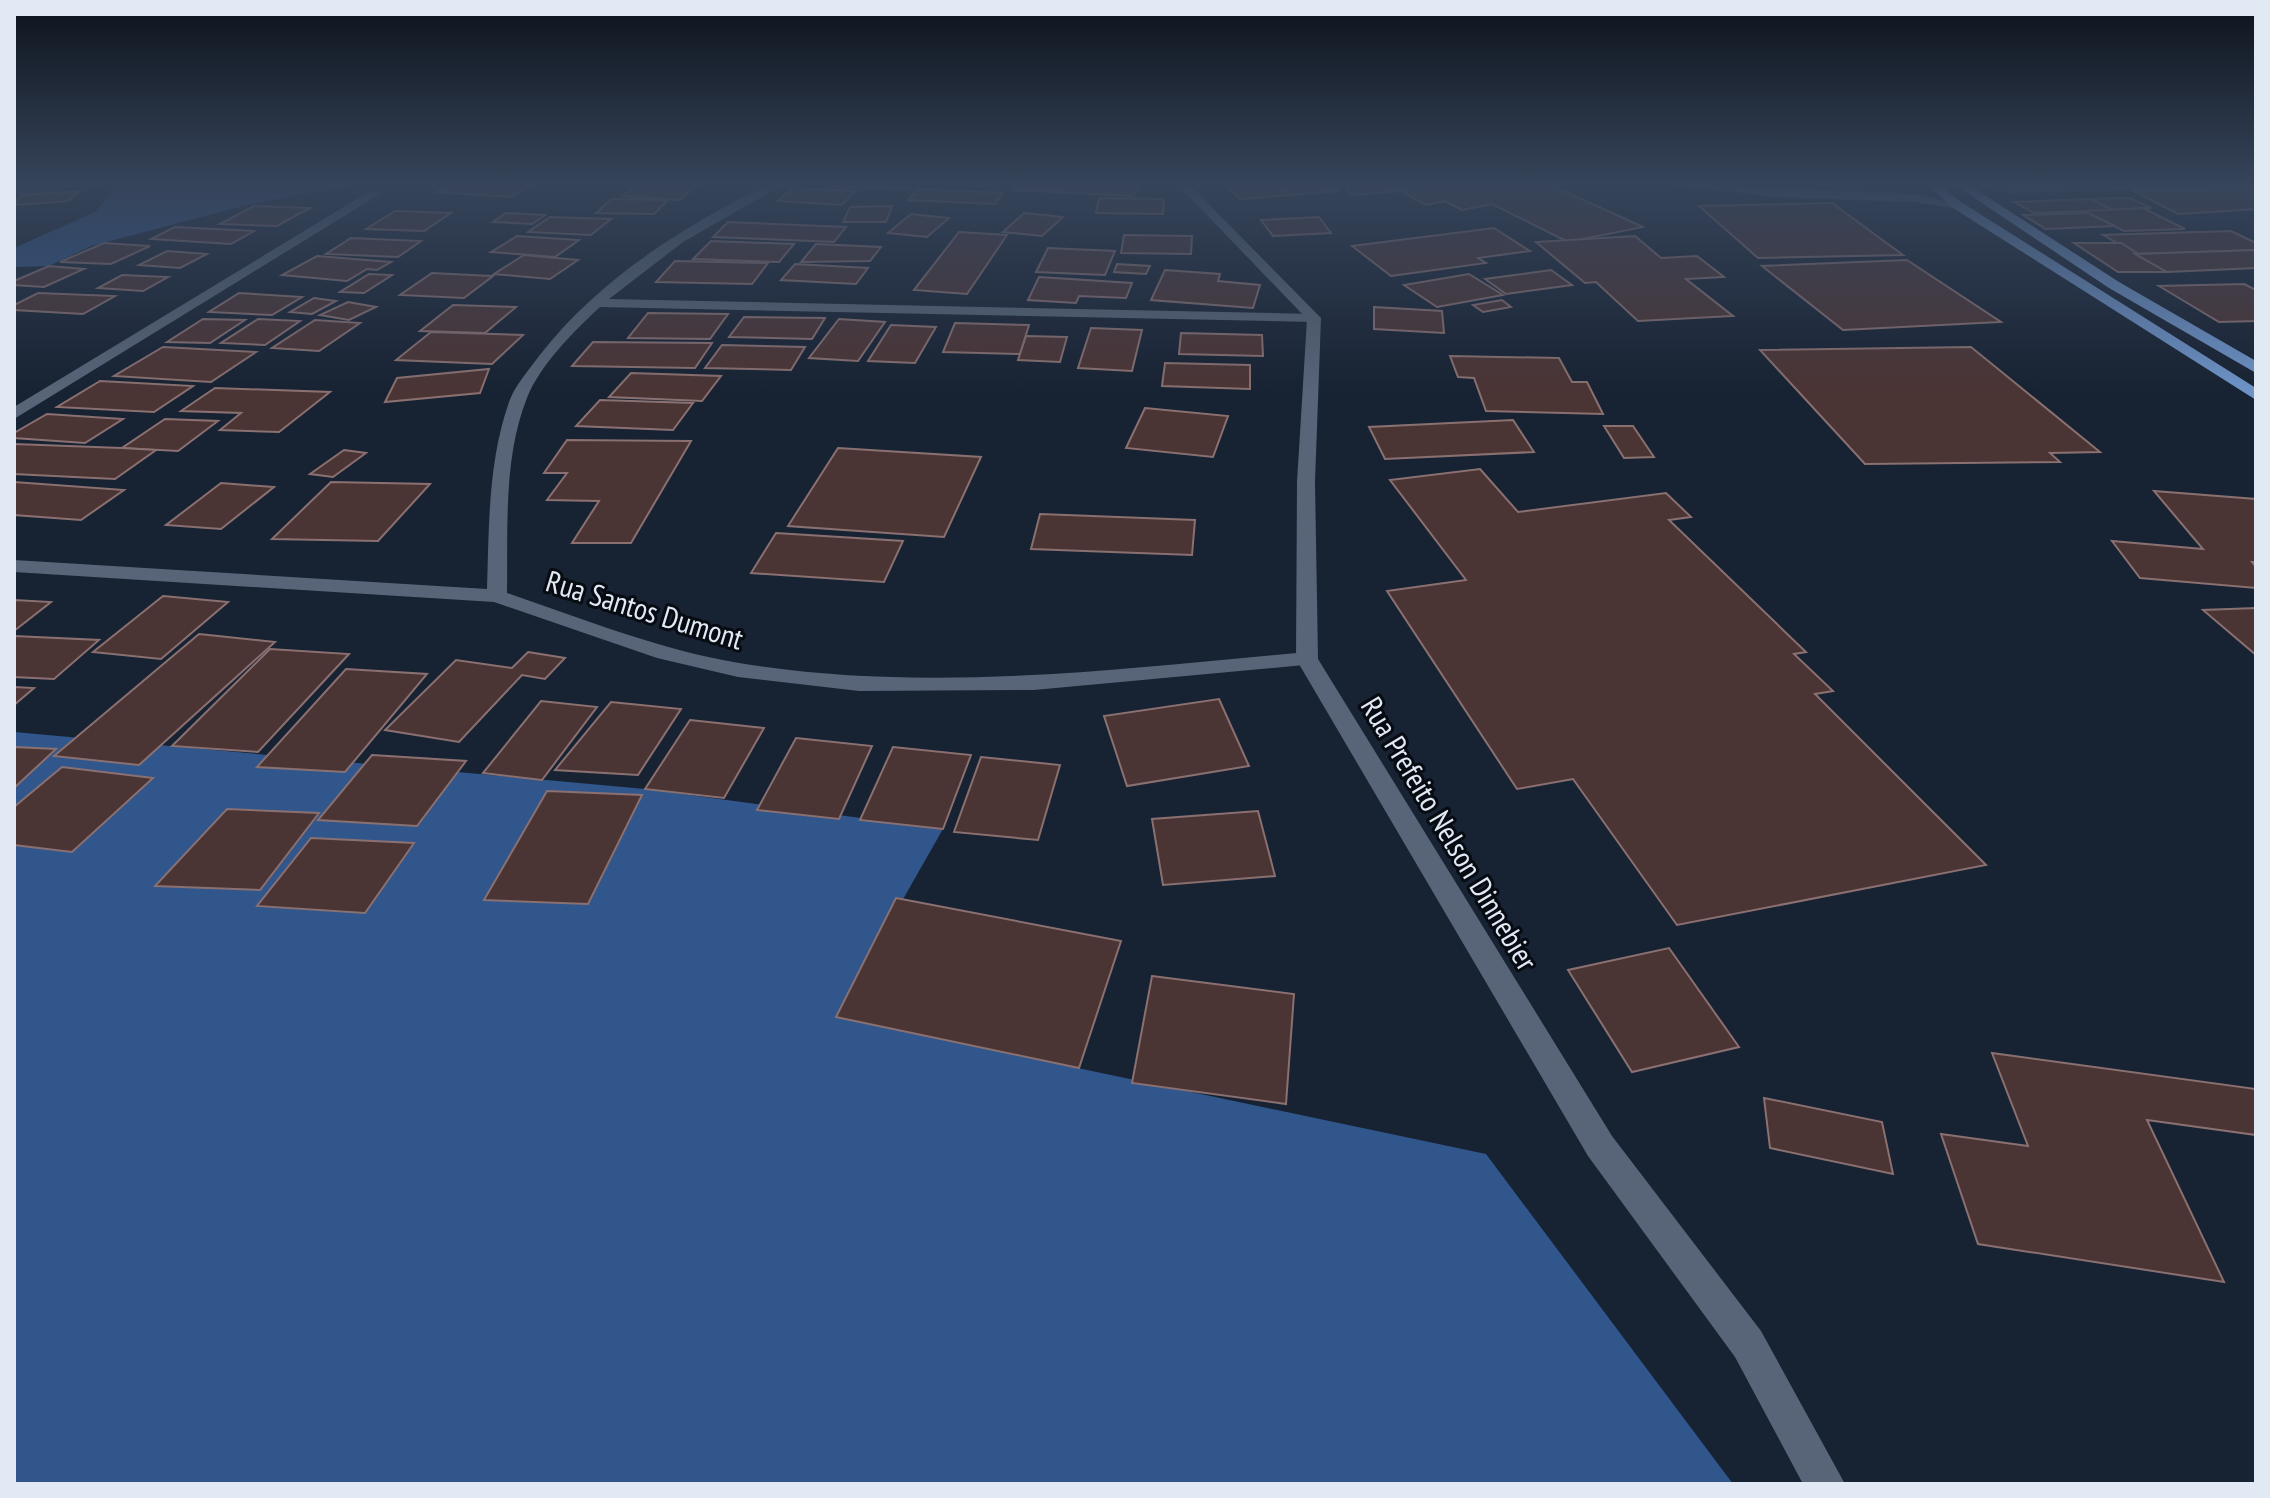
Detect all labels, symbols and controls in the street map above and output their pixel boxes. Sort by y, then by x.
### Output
street label: Rua Santos Dumont [542,561,749,658]
street label: Rua Prefeito Nelson Dinnebier [1353,689,1547,977]

